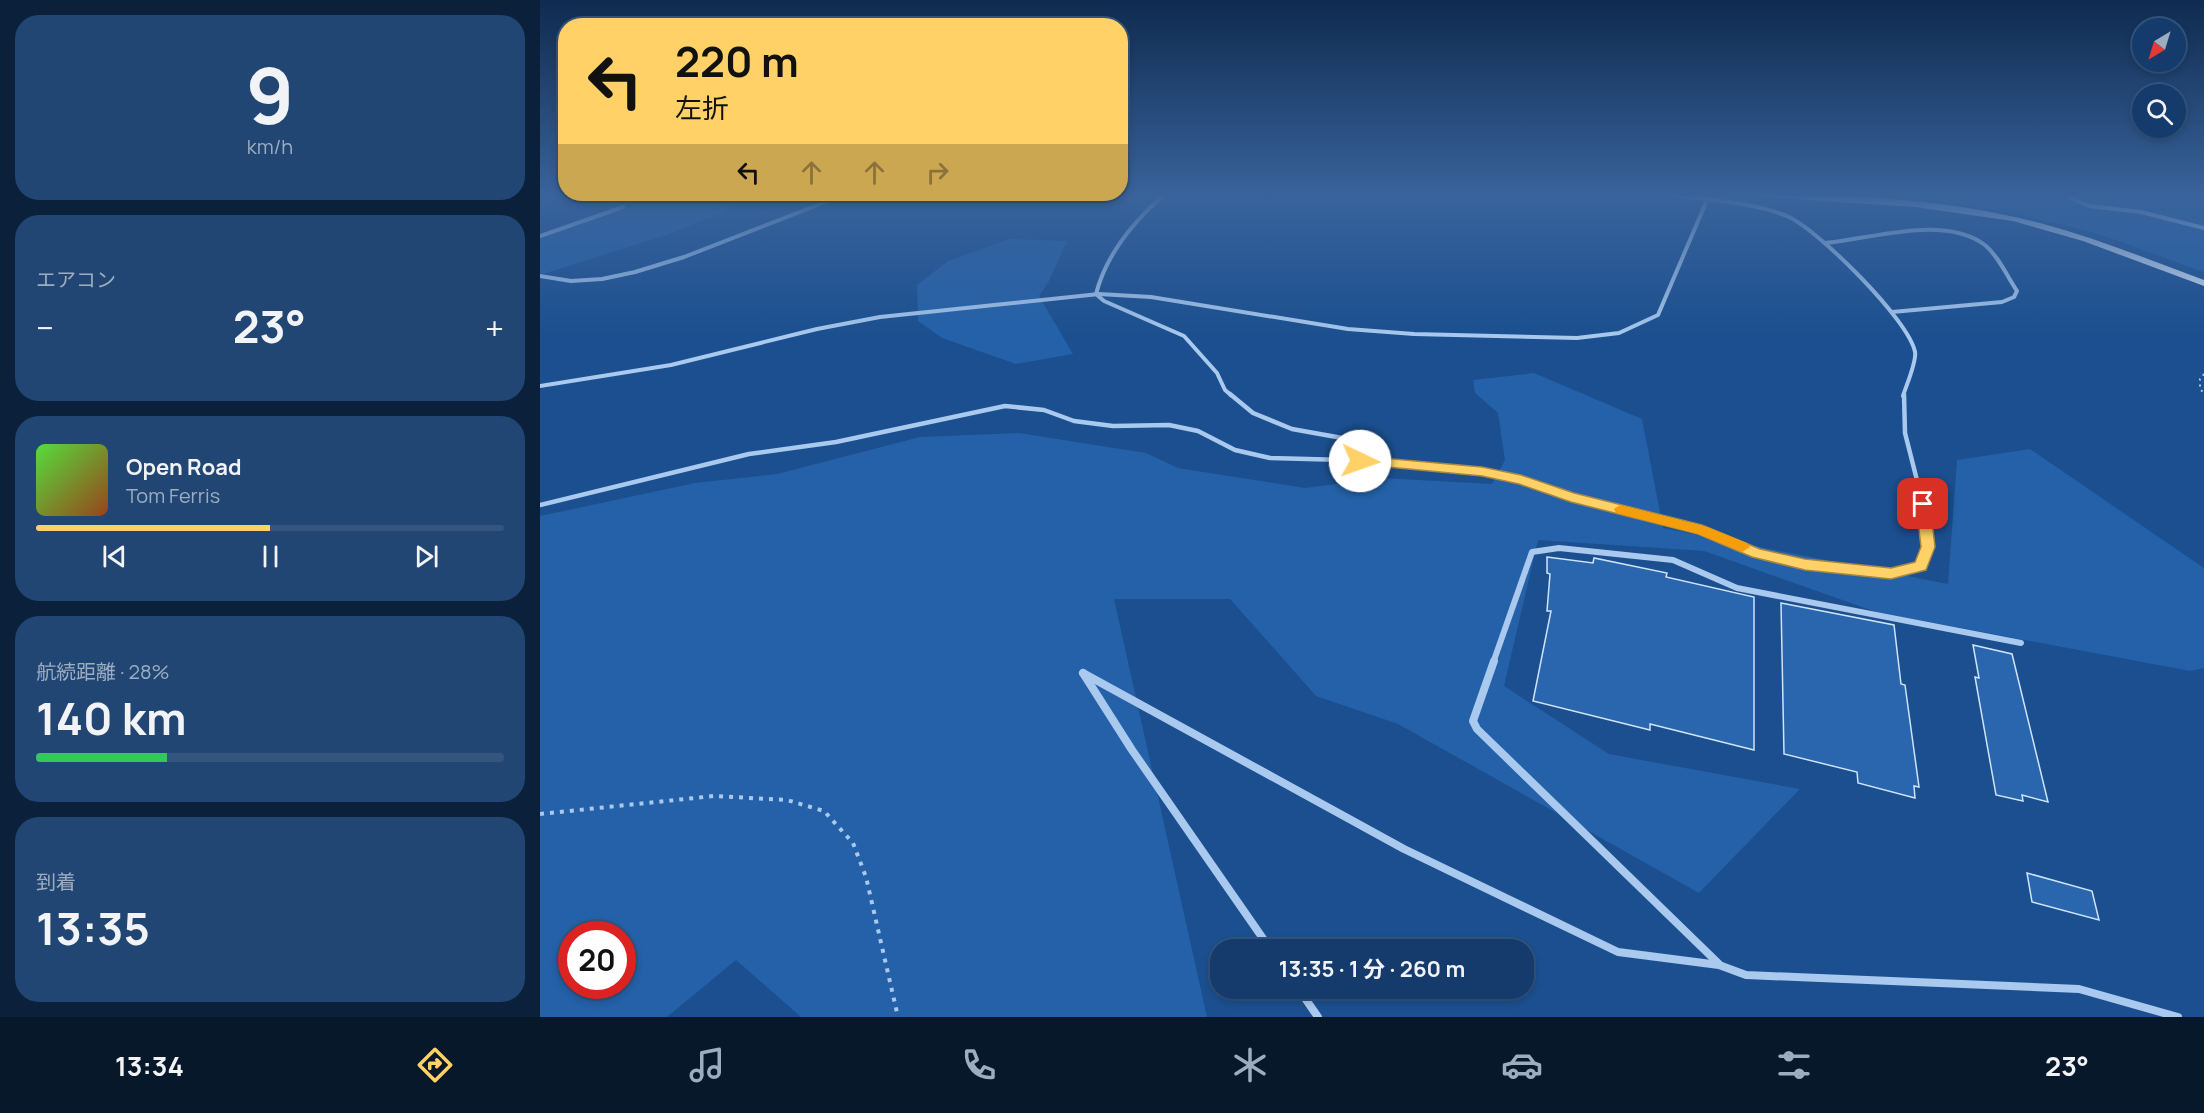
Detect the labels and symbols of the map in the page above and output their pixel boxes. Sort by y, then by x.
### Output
north arrow [2132,18,2186,72]
position arrow [1328,429,1392,493]
pin [1897,478,1948,529]
speed limit sign: 20 [558,921,636,999]

